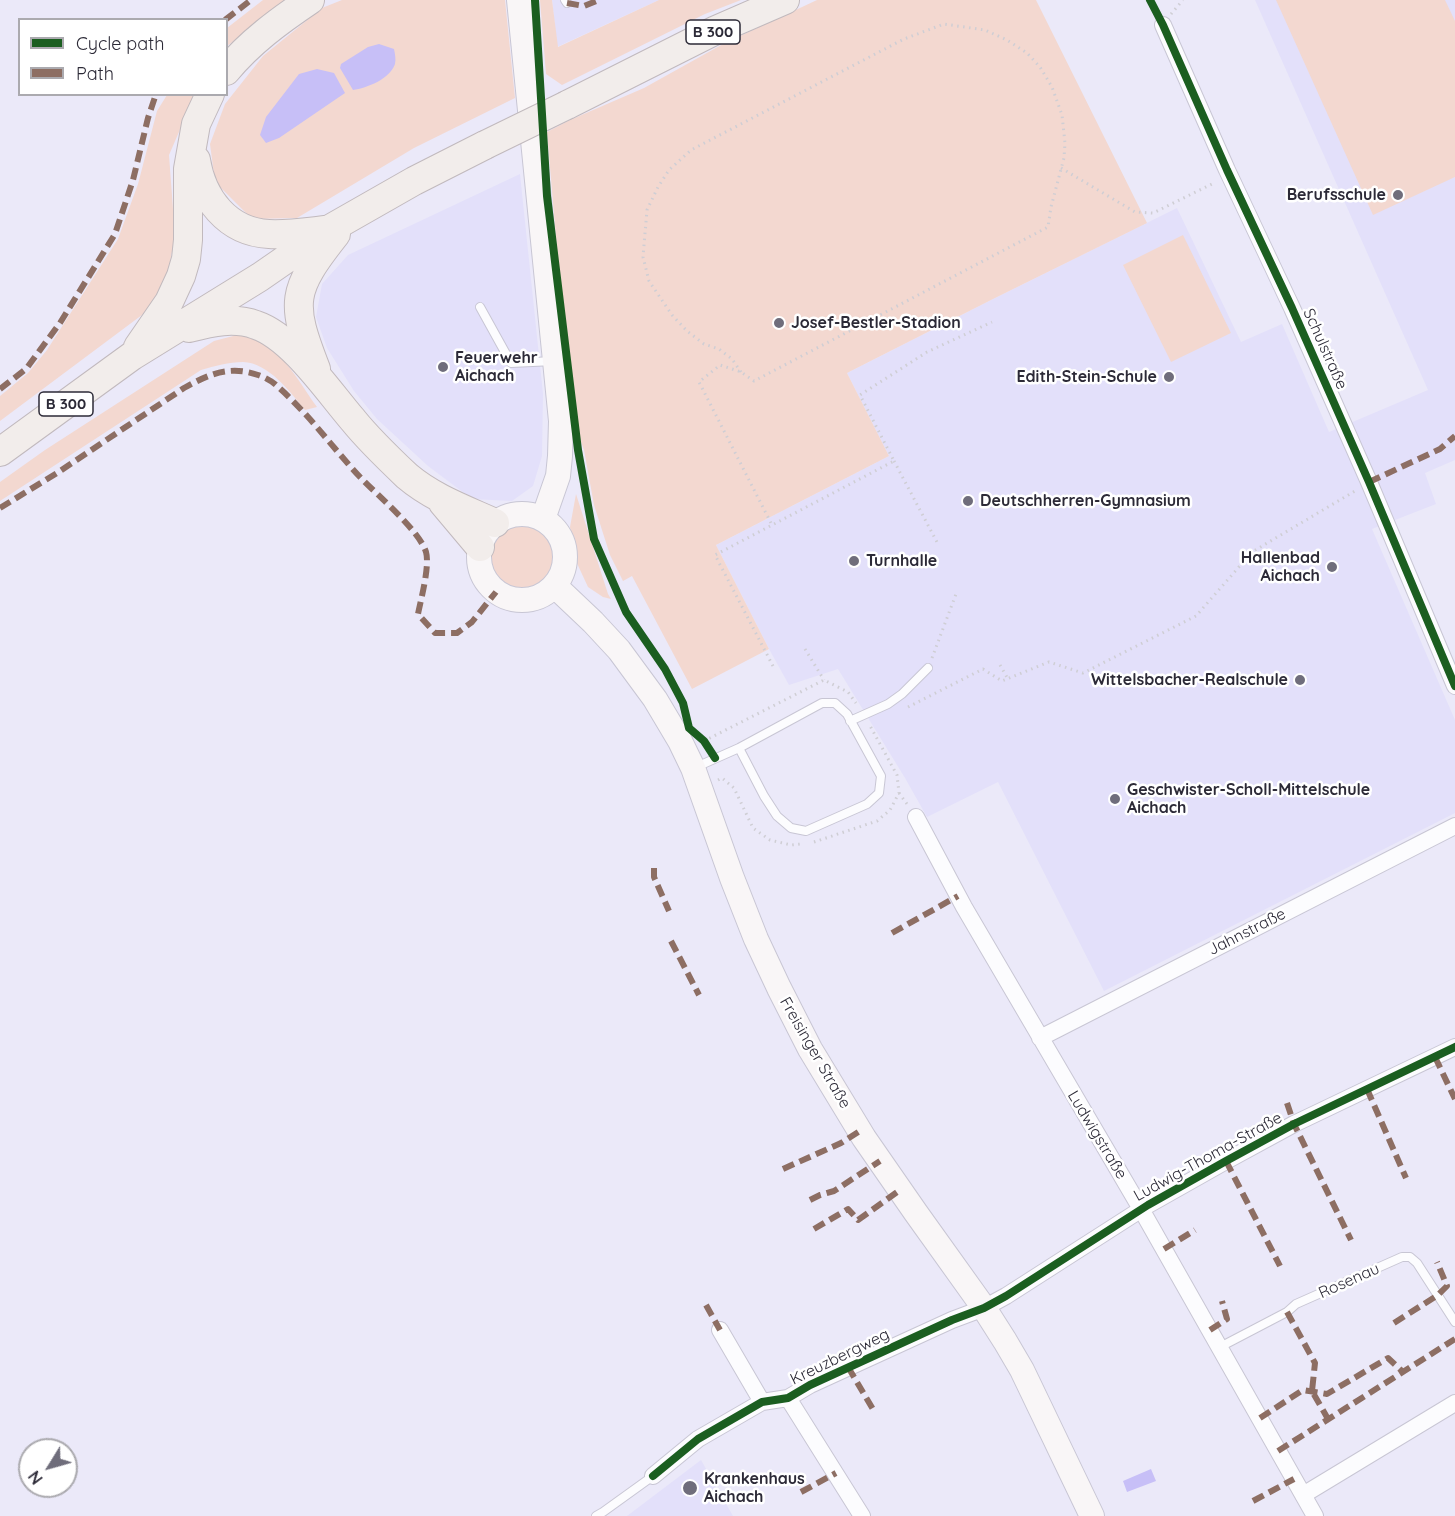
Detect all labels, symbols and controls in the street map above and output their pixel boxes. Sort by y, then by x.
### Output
legend [18,18,228,96]
road number: B 300 [686,20,740,44]
text: Cycle path [76,32,164,55]
text: Path [76,62,114,85]
place label: Berufsschule [1287,185,1386,205]
marker: Berufsschule [1391,188,1405,202]
street label: Schulstraße [1299,306,1351,392]
place label: Josef-Bestler-Stadion [791,313,961,333]
marker: Josef-Bestler-Stadion [772,316,786,330]
place label: Feuerwehr Aichach [455,348,538,386]
marker: Feuerwehr Aichach [436,360,450,374]
place label: Edith-Stein-Schule [1017,367,1157,387]
marker: Edith-Stein-Schule [1162,370,1176,384]
road number: B 300 [39,392,93,416]
place label: Deutschherren-Gymnasium [980,491,1191,511]
marker: Deutschherren-Gymnasium [961,494,975,508]
place label: Hallenbad Aichach [1241,548,1320,586]
place label: Turnhalle [866,551,937,571]
marker: Turnhalle [847,554,861,568]
marker: Hallenbad Aichach [1325,560,1339,574]
place label: Wittelsbacher-Realschule [1091,670,1288,690]
marker: Wittelsbacher-Realschule [1293,673,1307,687]
place label: Geschwister-Scholl-Mittelschule Aichach [1127,780,1370,818]
marker: Geschwister-Scholl-Mittelschule Aichach [1108,792,1122,806]
street label: Jahnstraße [1205,904,1289,960]
street label: Freisinger Straße [775,994,855,1112]
street label: Ludwigstraße [1063,1087,1131,1183]
street label: Ludwig-Thoma-Straße [1130,1108,1286,1206]
street label: Rosenau [1316,1259,1382,1303]
street label: Kreuzbergweg [787,1325,893,1389]
north arrow [18,1438,78,1498]
text: N [24,1467,47,1488]
place label: Krankenhaus Aichach [704,1469,805,1507]
marker: Krankenhaus Aichach [681,1479,699,1497]

